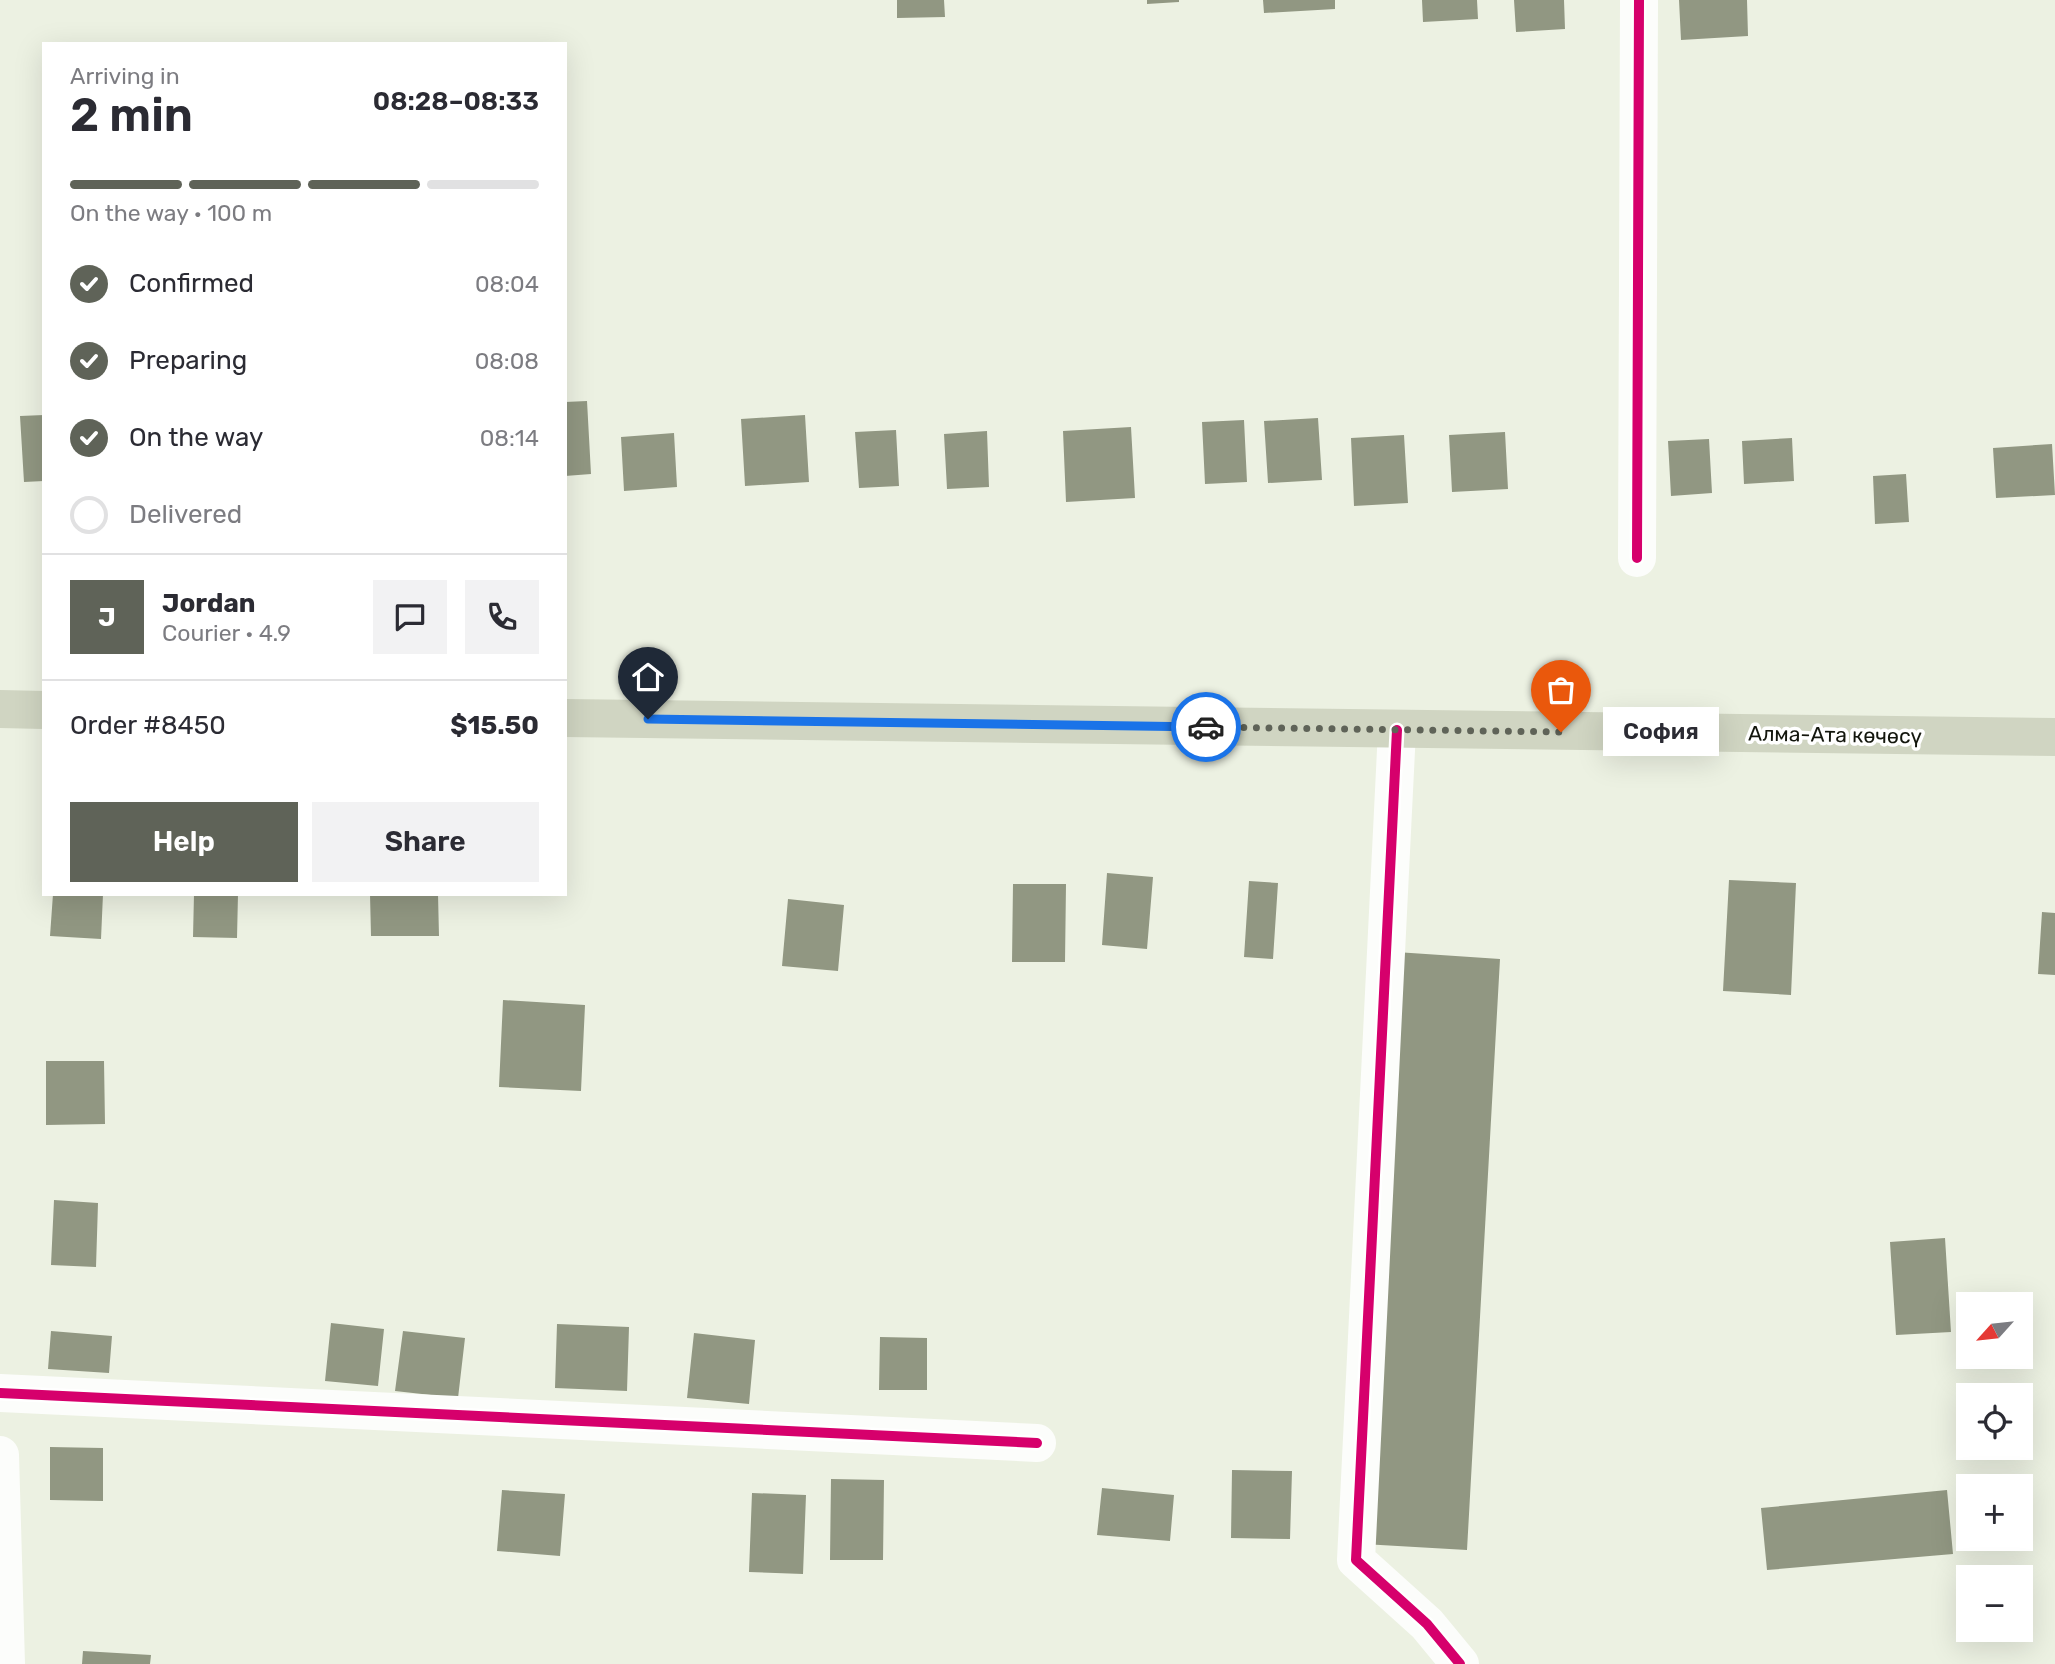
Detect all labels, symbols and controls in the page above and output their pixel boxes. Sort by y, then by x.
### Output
text: Arriving in [70,62,180,90]
text: 08:28–08:33 [373,86,539,117]
text: 2 min [70,88,193,143]
text: On the way · 100 m [70,199,272,227]
icon: check [70,265,108,303]
text: Confirmed [129,268,254,299]
text: 08:04 [475,270,539,298]
icon: check [70,342,108,380]
text: Preparing [129,345,247,376]
text: 08:08 [475,347,539,375]
icon: check [70,419,108,457]
text: On the way [129,422,263,453]
text: 08:14 [480,424,539,452]
text: Delivered [129,499,242,530]
button: chat [373,580,447,654]
button: phone [465,580,539,654]
text: Jordan [162,588,255,619]
text: J [98,602,116,633]
text: Courier · 4.9 [162,619,291,647]
pin [618,647,678,719]
icon: home [629,658,667,696]
pin [1531,660,1591,732]
icon: bag [1542,671,1580,709]
courier [1171,692,1241,762]
icon: car [1187,708,1225,746]
callout: София [1603,708,1718,756]
text: Order #8450 [70,710,226,741]
text: $15.50 [450,710,539,741]
text: София [1623,717,1699,745]
street label: Алма-Ата көчөсү [1748,720,1922,749]
button: Help [70,802,298,882]
button: Share [312,802,539,882]
north arrow [1956,1292,2034,1368]
map controls [1956,1292,2033,1642]
button: locate [1956,1383,2033,1460]
button: + [1956,1474,2033,1551]
button: − [1956,1565,2033,1642]

